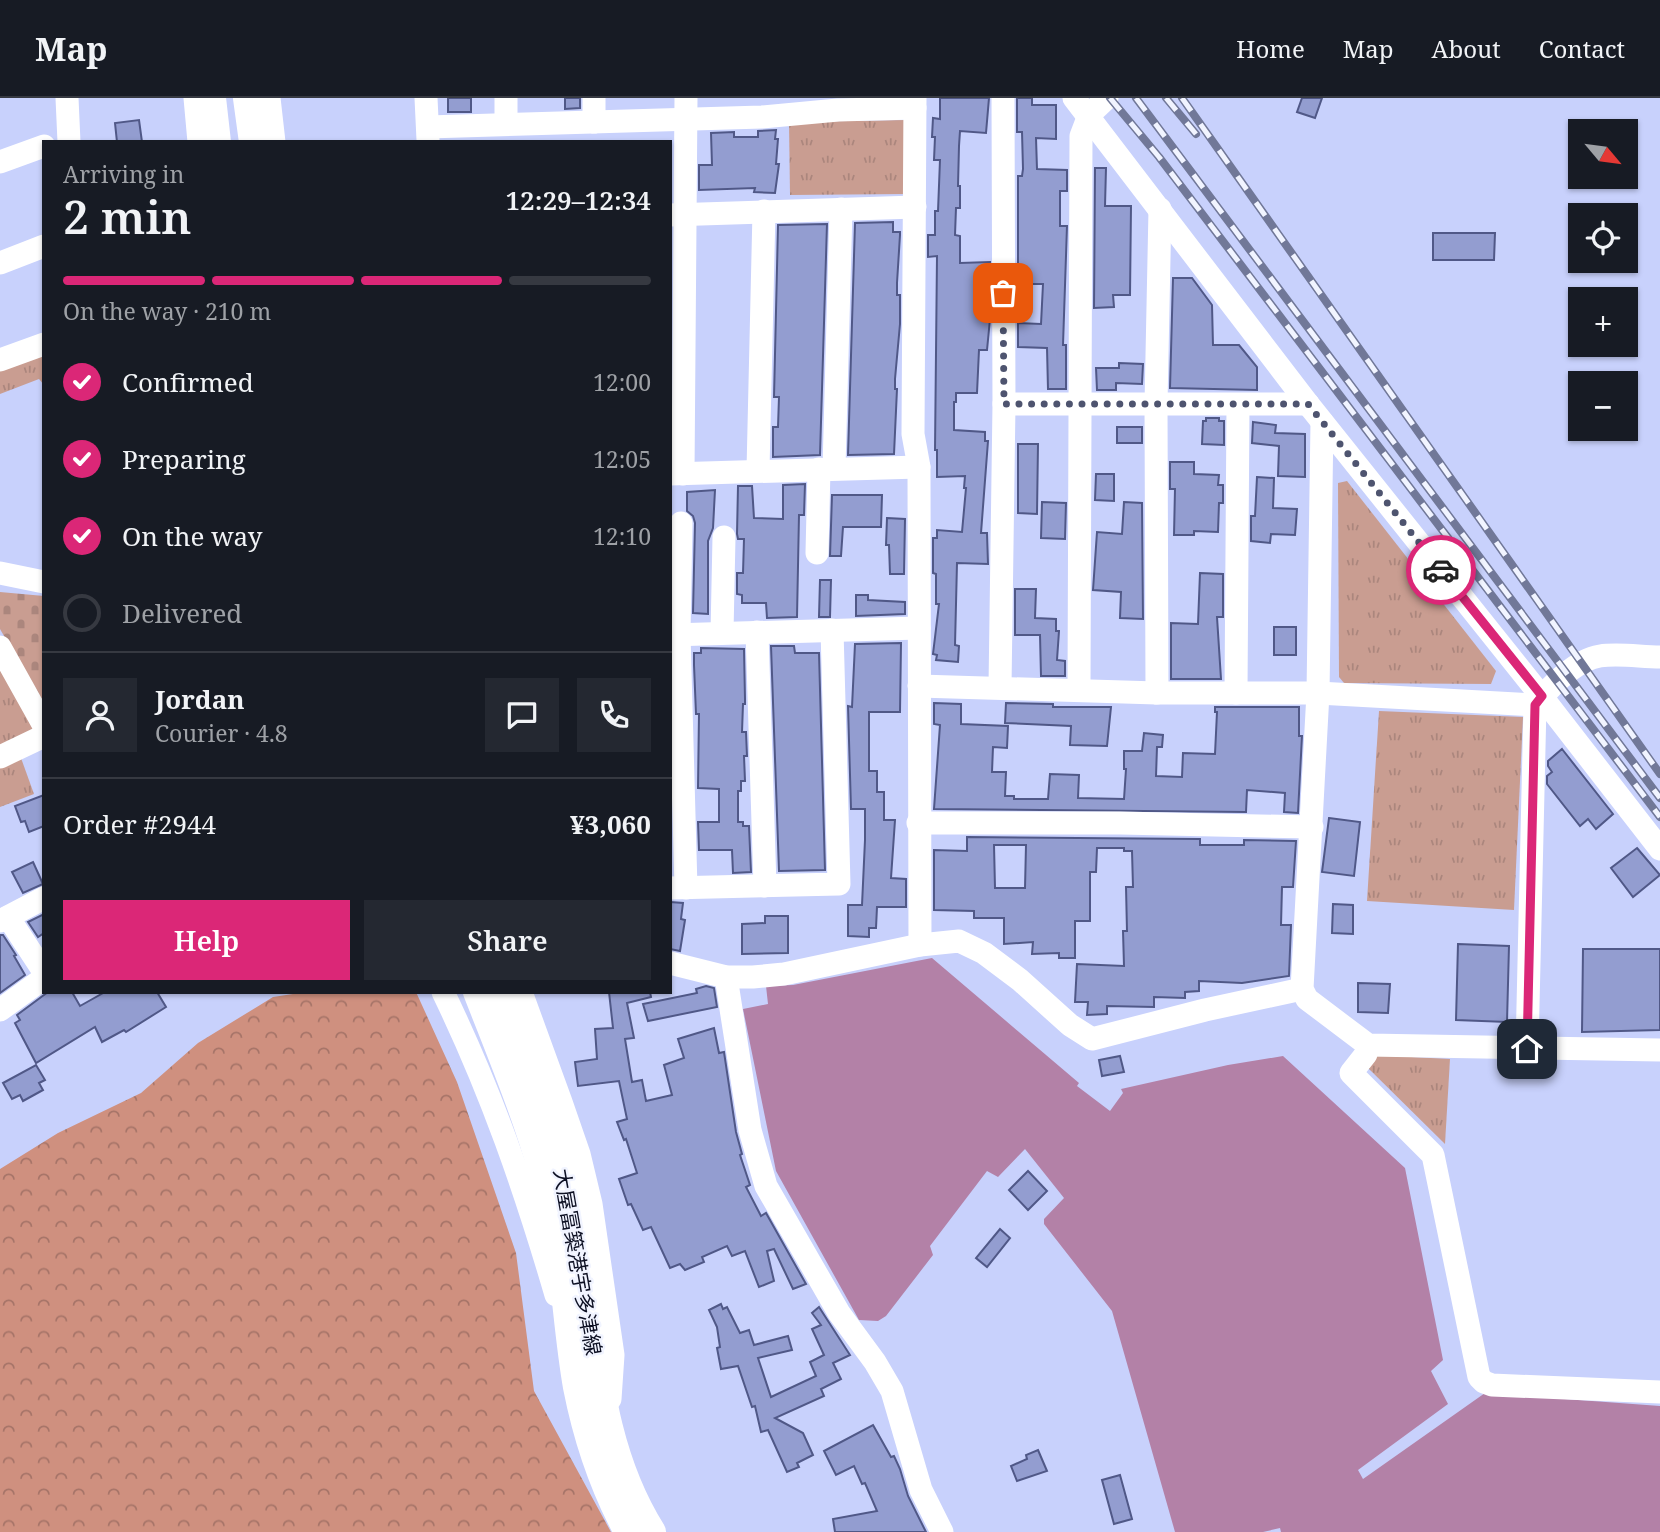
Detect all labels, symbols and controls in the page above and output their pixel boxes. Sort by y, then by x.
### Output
text: Map [35,26,108,71]
text: Home [1236,32,1305,65]
text: Map [1343,32,1394,65]
text: About [1432,32,1501,65]
text: Contact [1539,32,1625,65]
north arrow [1568,119,1638,189]
map controls [1568,119,1638,441]
text: Arriving in [63,158,184,190]
text: 12:29–12:34 [505,182,651,218]
text: 2 min [63,185,191,247]
button: locate [1568,203,1638,273]
pin [973,263,1033,323]
icon: bag [984,274,1022,312]
button: + [1568,287,1638,357]
text: On the way · 210 m [63,295,271,327]
icon: check [63,363,101,401]
text: Confirmed [122,364,254,400]
text: 12:00 [593,366,651,398]
button: − [1568,371,1638,441]
icon: check [63,440,101,478]
text: Preparing [122,441,246,477]
text: 12:05 [593,443,651,475]
icon: check [63,517,101,555]
text: On the way [122,518,262,554]
text: 12:10 [593,520,651,552]
courier [1406,535,1476,605]
icon: car [1422,551,1460,589]
text: Delivered [122,595,242,631]
button: person [63,678,137,752]
button: chat [485,678,559,752]
button: phone [577,678,651,752]
text: Jordan [155,681,245,717]
text: Courier · 4.8 [155,717,288,749]
text: Order #2944 [63,806,216,842]
text: ¥3,060 [570,806,651,842]
button: Help [63,900,350,980]
button: Share [364,900,651,980]
pin [1497,1019,1557,1079]
icon: home [1508,1030,1546,1068]
street label: 大屋冨築港宇多津線 [548,1167,608,1357]

